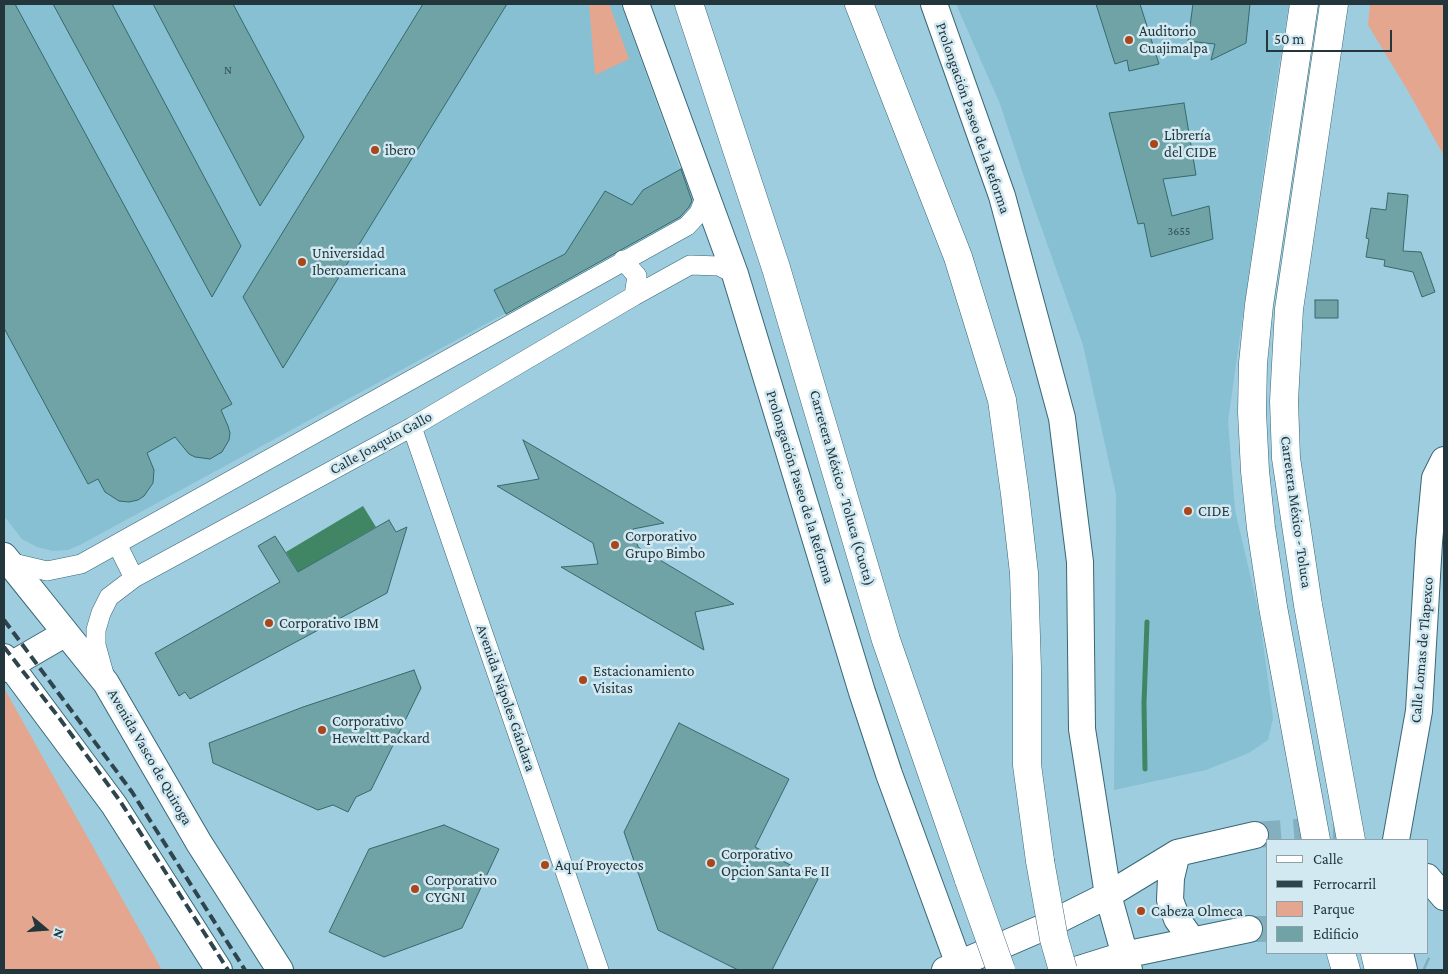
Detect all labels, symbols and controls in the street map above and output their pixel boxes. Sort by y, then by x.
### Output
street label: Prolongación Paseo de la Reforma [932,20,1014,216]
scale bar [1268,20,1394,52]
place label: Auditorio Cuajimalpa [1139,22,1208,57]
text: 50 m [1274,31,1304,47]
marker: Auditorio Cuajimalpa [1123,34,1135,46]
house number: N [224,63,232,77]
place label: Librería del CIDE [1164,126,1217,161]
marker: Librería del CIDE [1148,138,1160,150]
place label: ibero [385,141,416,159]
marker: ibero [369,144,381,156]
house number: 3655 [1168,224,1190,238]
place label: Universidad Iberoamericana [312,244,406,279]
marker: Universidad Iberoamericana [296,256,308,268]
street label: Prolongación Paseo de la Reforma [762,388,838,586]
street label: Carretera México - Toluca (Cuota) [805,388,879,588]
street label: Calle Joaquín Gallo [327,407,435,479]
street label: Carretera México - Toluca [1276,435,1316,589]
place label: CIDE [1198,502,1230,520]
marker: CIDE [1182,505,1194,517]
place label: Corporativo Grupo Bimbo [625,527,705,562]
marker: Corporativo Grupo Bimbo [609,539,621,551]
street label: Calle Lomas de Tlapexco [1407,576,1437,724]
place label: Corporativo IBM [279,614,379,632]
marker: Corporativo IBM [263,617,275,629]
street label: Avenida Nápoles Gándara [472,622,540,774]
place label: Estacionamiento Visitas [593,662,694,697]
marker: Estacionamiento Visitas [577,674,589,686]
street label: Avenida Vasco de Quiroga [104,686,196,828]
place label: Corporativo Heweltt Packard [332,712,430,747]
marker: Corporativo Heweltt Packard [316,724,328,736]
legend [1266,839,1428,954]
place label: Corporativo Opcion Santa Fe II [721,845,830,880]
text: Calle [1313,851,1343,867]
place label: Aquí Proyectos [555,856,644,874]
marker: Corporativo Opcion Santa Fe II [705,857,717,869]
marker: Aquí Proyectos [539,859,551,871]
place label: Corporativo CYGNI [425,871,497,906]
text: Ferrocarril [1313,876,1376,892]
marker: Corporativo CYGNI [409,883,421,895]
text: Parque [1313,901,1354,917]
place label: Cabeza Olmeca [1151,902,1243,920]
north arrow [20,904,70,954]
marker: Cabeza Olmeca [1135,905,1147,917]
text: Edificio [1313,926,1359,942]
text: N [50,927,68,941]

